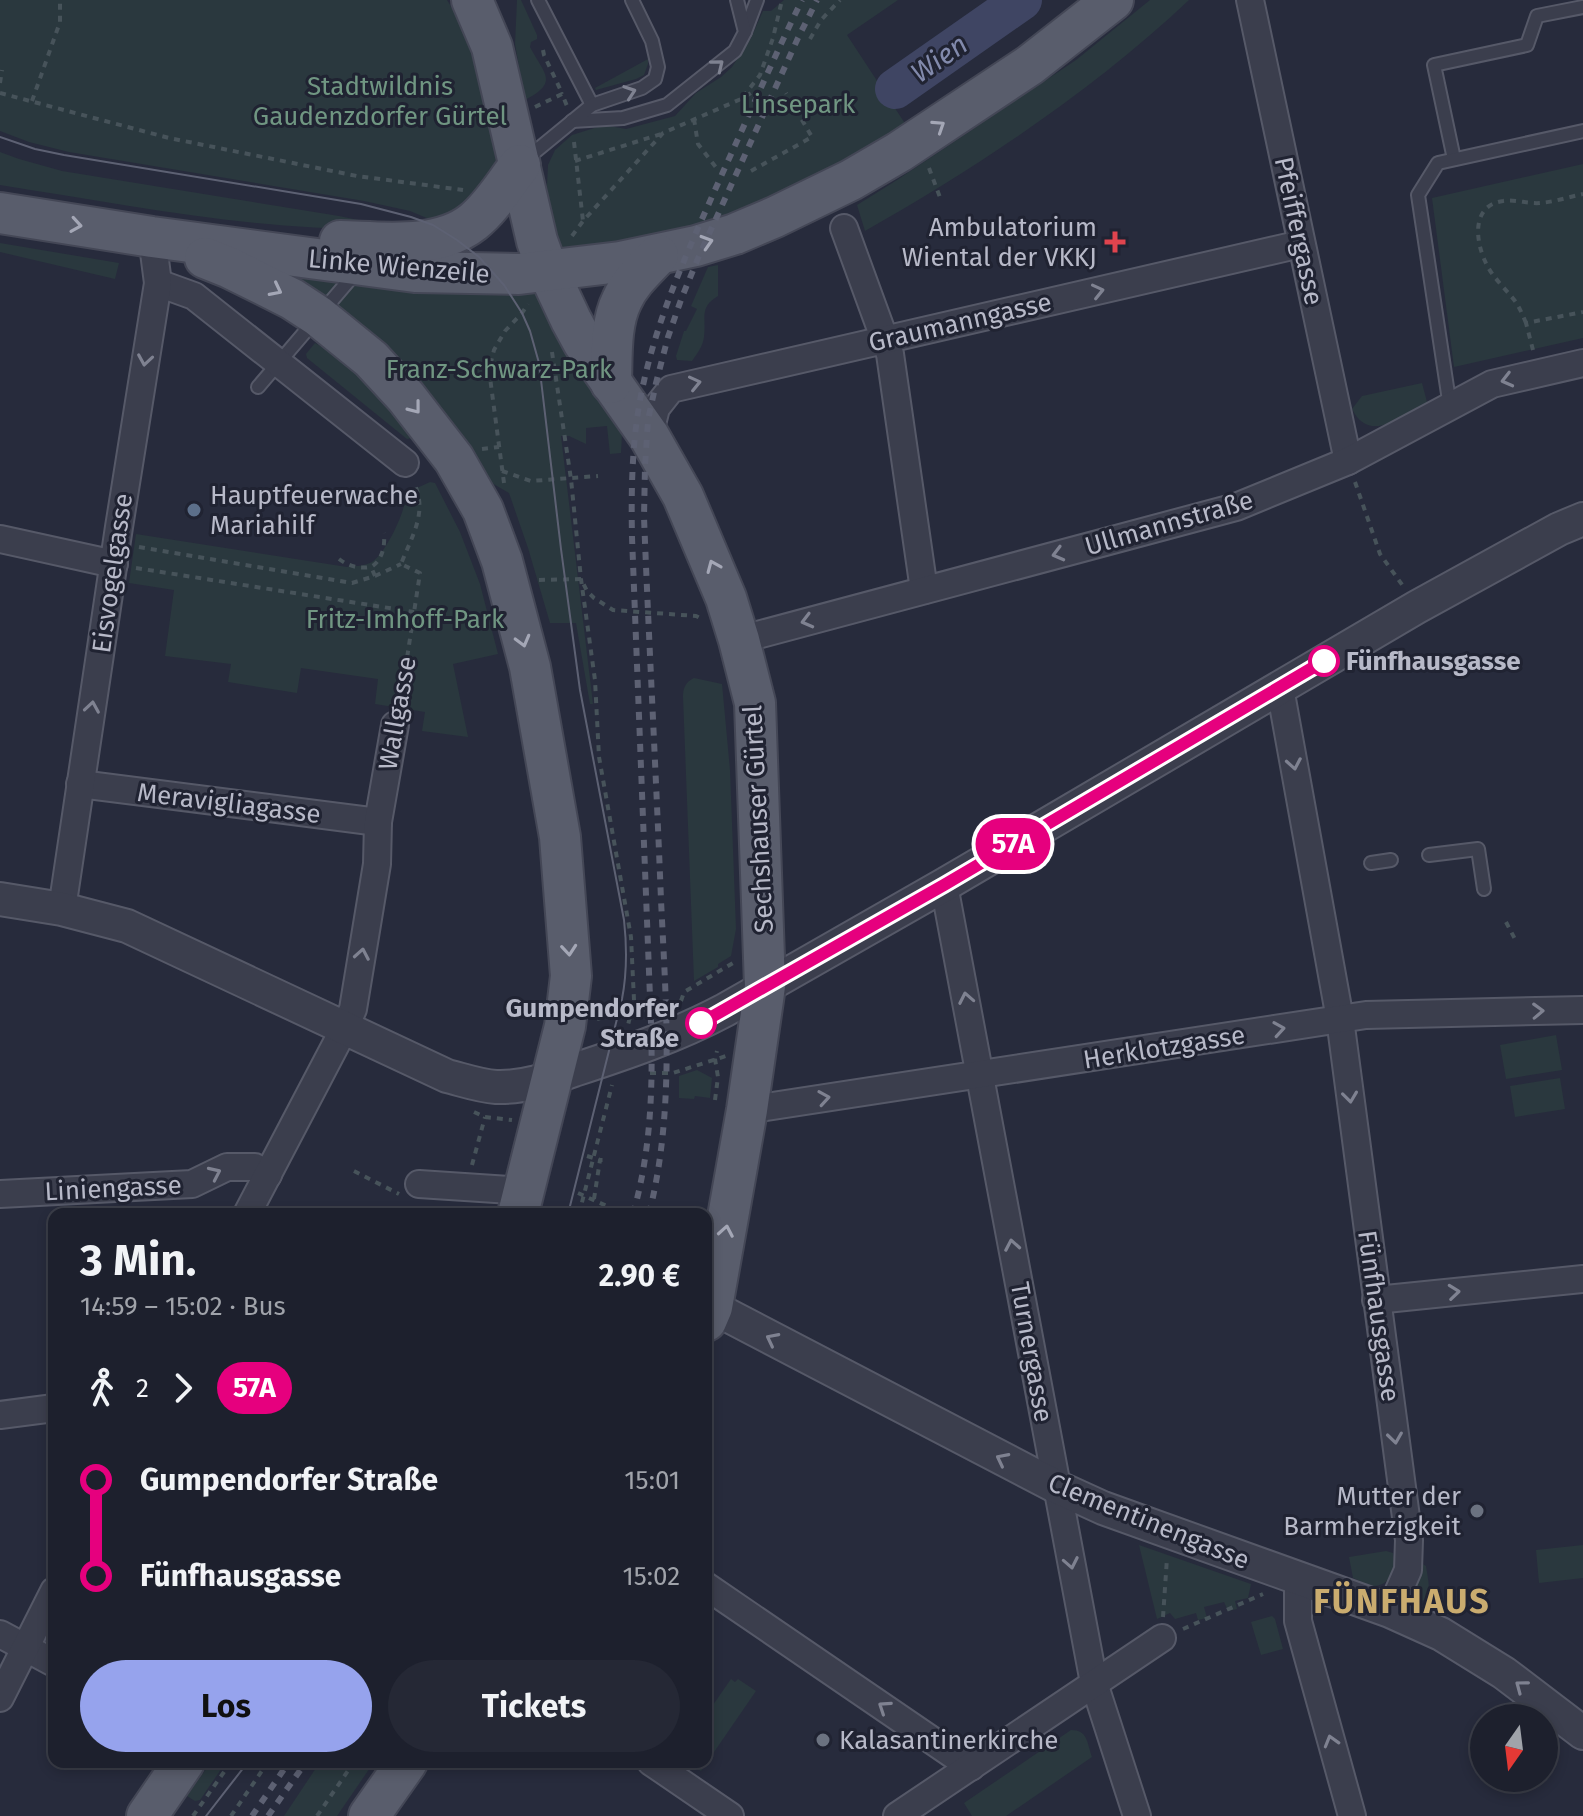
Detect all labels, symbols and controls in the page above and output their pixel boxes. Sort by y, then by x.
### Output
water label: Wien [905,27,974,90]
one-way arrow [709,60,723,75]
park label: Stadtwildnis Gaudenzdorfer Gürtel [253,71,508,132]
one-way arrow [622,85,636,101]
park label: Linsepark [741,89,856,120]
one-way arrow [930,120,944,135]
street label: Pfeiffergasse [1268,154,1329,308]
place label: Ambulatorium Wiental der VKKJ [902,212,1097,273]
one-way arrow [69,216,83,233]
marker: Ambulatorium Wiental der VKKJ [1104,231,1126,253]
one-way arrow [700,235,714,251]
street label: Linke Wienzeile [307,243,491,290]
one-way arrow [267,280,282,295]
one-way arrow [1090,283,1104,300]
street label: Graumanngasse [866,286,1055,359]
one-way arrow [138,353,155,366]
park label: Franz-Schwarz-Park [386,354,613,385]
one-way arrow [1501,371,1514,388]
one-way arrow [688,375,702,392]
one-way arrow [405,398,420,413]
place label: Hauptfeuerwache Mariahilf [210,480,418,541]
street label: Ullmannstraße [1081,485,1257,562]
street label: Eisvogelgasse [86,491,139,655]
marker: Hauptfeuerwache Mariahilf [185,501,203,519]
one-way arrow [1051,545,1065,562]
one-way arrow [706,560,722,574]
park label: Fritz-Imhoff-Park [306,604,505,635]
one-way arrow [800,612,814,629]
one-way arrow [514,633,530,647]
marker: Fünfhausgasse [1309,646,1339,676]
place label: Fünfhausgasse [1346,646,1521,677]
street label: Wallgasse [372,654,423,772]
one-way arrow [83,700,100,714]
street label: Sechshauser Gürtel [737,704,780,934]
one-way arrow [1284,758,1301,771]
street label: Meravigliagasse [135,777,323,830]
line badge: 57A [967,818,1059,870]
text: 57A [991,827,1035,860]
one-way arrow [560,944,577,957]
one-way arrow [353,947,370,960]
one-way arrow [958,992,975,1005]
place label: Gumpendorfer Straße [506,993,680,1054]
one-way arrow [1532,1003,1545,1020]
marker: Gumpendorfer Straße [686,1008,716,1038]
street label: Herklotzgasse [1081,1019,1247,1076]
one-way arrow [1272,1021,1286,1038]
one-way arrow [1341,1090,1358,1104]
one-way arrow [817,1091,831,1108]
one-way arrow [207,1167,222,1183]
street label: Liniengasse [44,1169,182,1208]
one-way arrow [716,1224,733,1237]
street label: Fünfhausgasse [1351,1228,1406,1404]
text: 3 Min. [80,1234,196,1287]
one-way arrow [1004,1238,1021,1252]
text: 2.90 € [599,1258,680,1294]
street label: Turnergasse [1004,1280,1059,1425]
one-way arrow [1448,1284,1461,1301]
text: 14:59 – 15:02 · Bus [80,1291,286,1322]
one-way arrow [765,1333,780,1348]
icon: walk [80,1366,124,1410]
icon: forward [161,1366,205,1410]
text: 57A [233,1371,276,1404]
text: 2 [136,1373,149,1404]
one-way arrow [1386,1431,1403,1445]
one-way arrow [996,1453,1011,1468]
text: Gumpendorfer Straße [140,1462,438,1498]
text: 15:01 [624,1465,680,1496]
street label: Clementinengasse [1044,1467,1254,1576]
place label: Mutter der Barmherzigkeit [1283,1481,1462,1542]
marker: Mutter der Barmherzigkeit [1468,1502,1486,1520]
one-way arrow [1062,1556,1079,1570]
text: Fünfhausgasse [140,1558,341,1594]
text: 15:02 [622,1561,680,1592]
district label: FÜNFHAUS [1313,1581,1491,1622]
button: Los [80,1660,372,1752]
button: Tickets [388,1660,680,1752]
one-way arrow [1515,1681,1529,1696]
one-way arrow [878,1702,892,1717]
north arrow [1470,1704,1558,1792]
map controls [1470,1704,1558,1792]
place label: Kalasantinerkirche [839,1725,1059,1756]
marker: Kalasantinerkirche [814,1731,832,1749]
one-way arrow [1324,1734,1341,1748]

